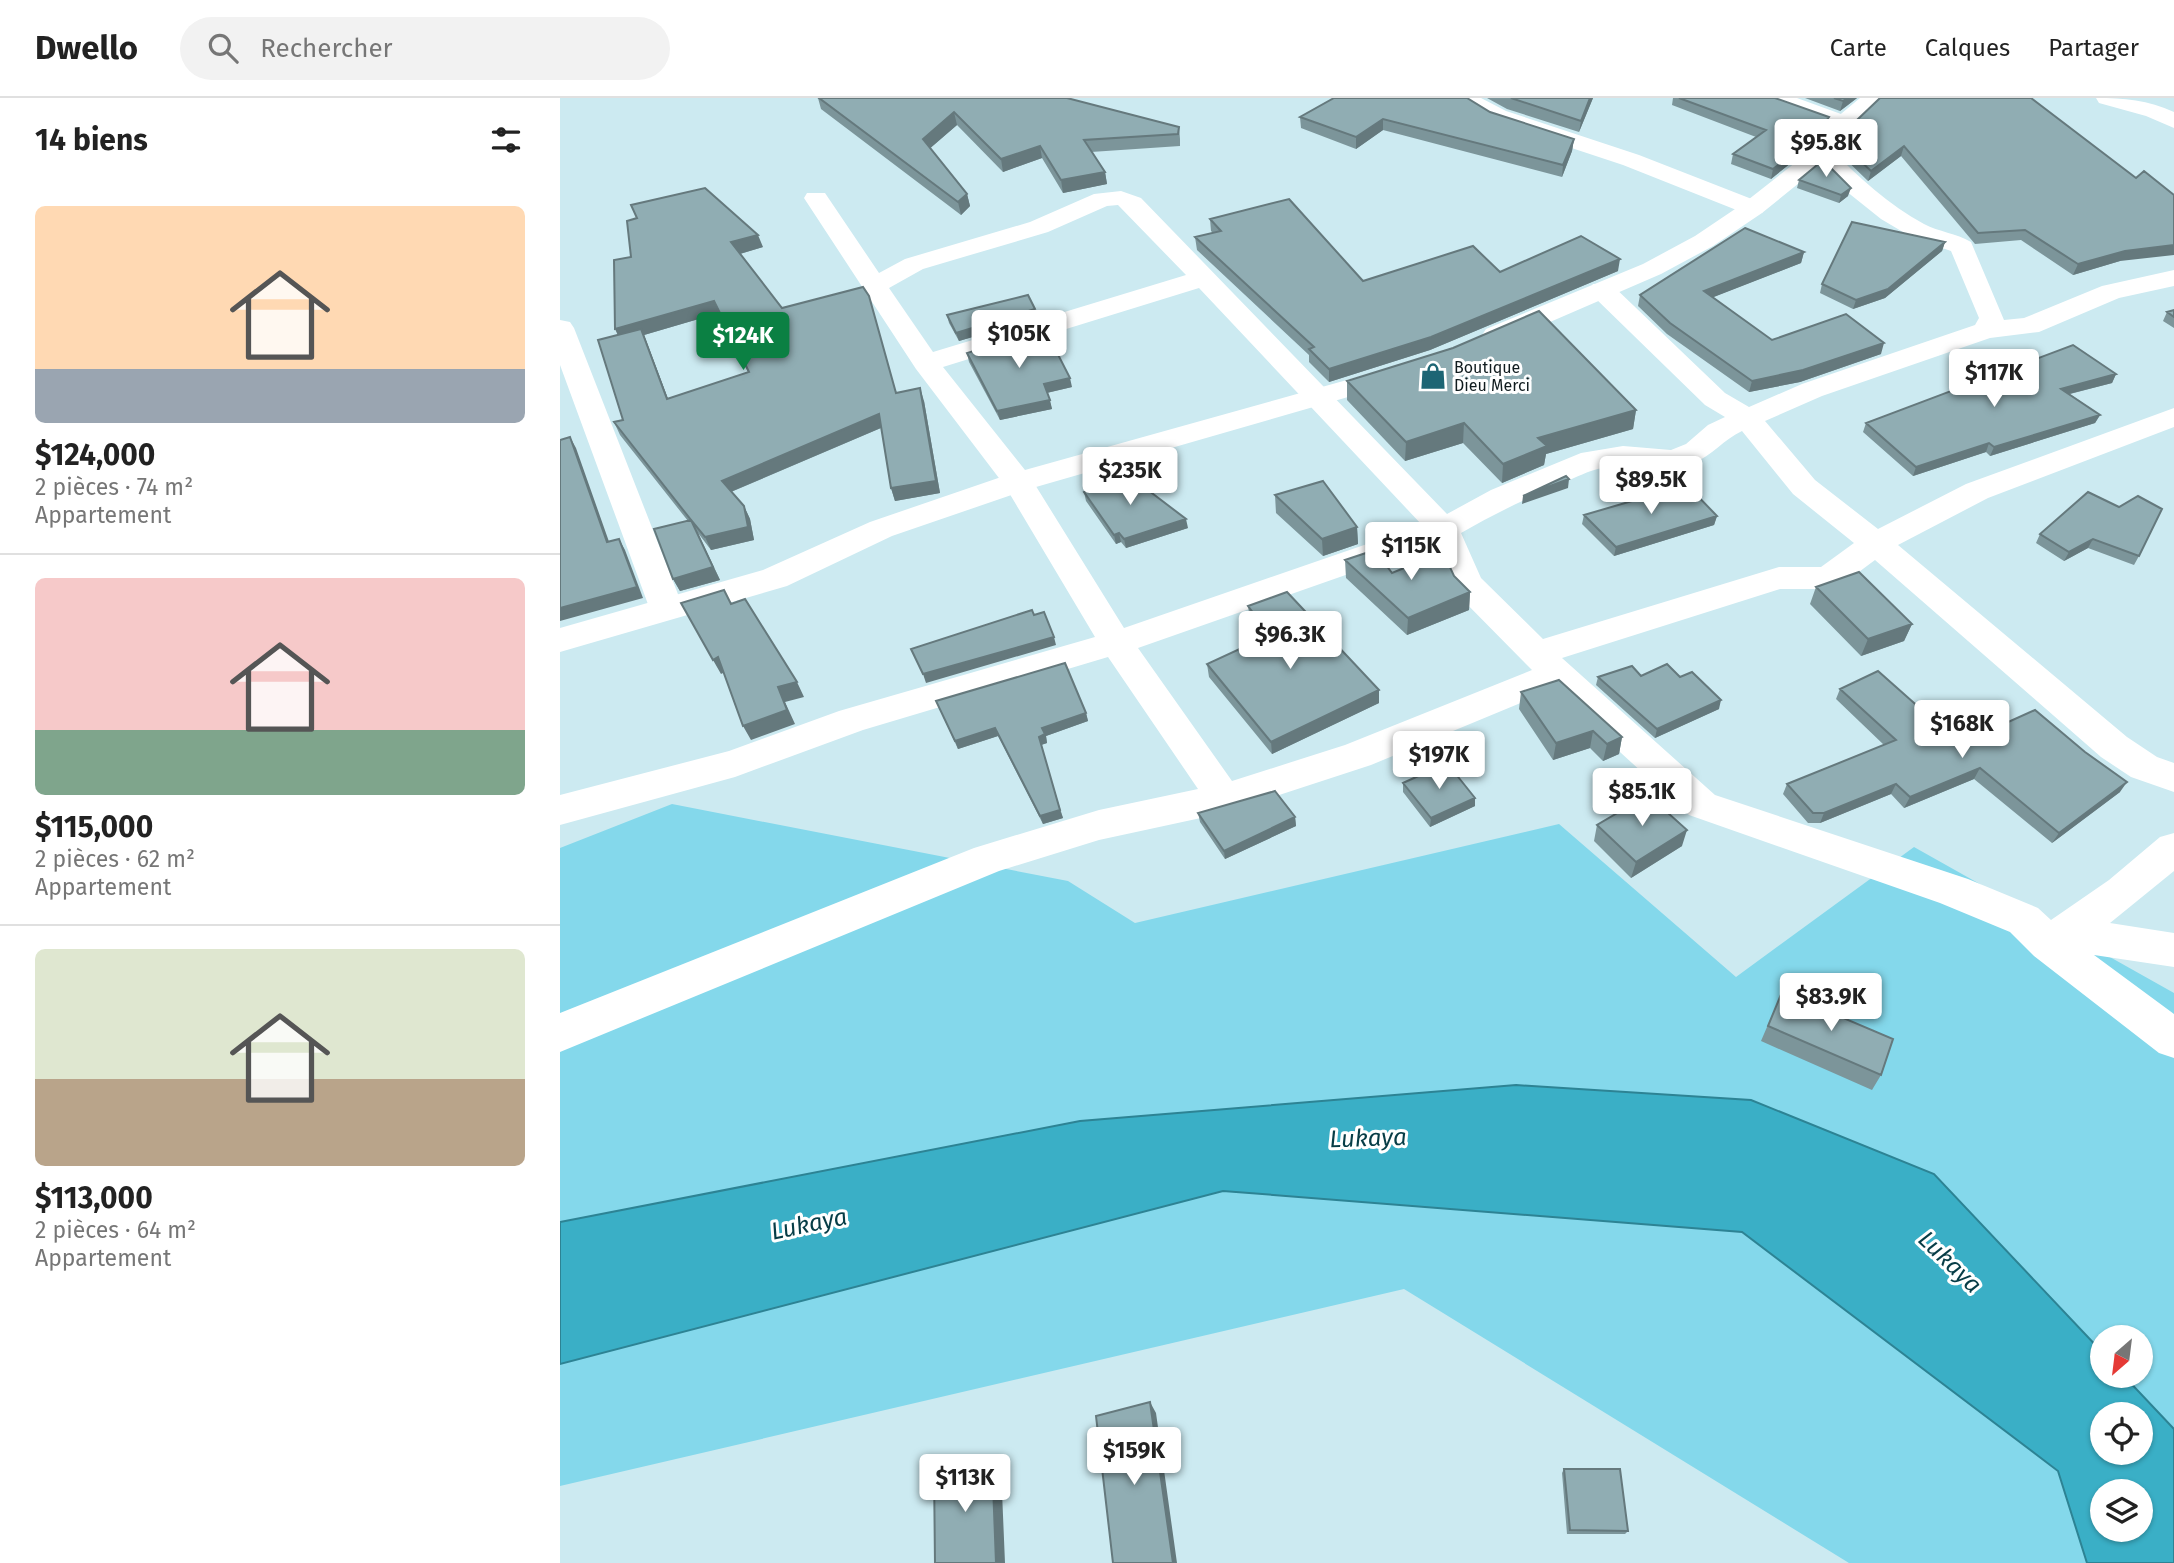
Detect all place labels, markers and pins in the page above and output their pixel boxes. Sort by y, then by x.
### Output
pin: $95.8K [1769,120,1883,179]
pin: $105K [970,310,1068,370]
pin: $124K [694,313,792,372]
pin: $117K [1945,350,2043,409]
place label: Boutique Dieu Merci [1454,358,1530,395]
shop icon: Boutique Dieu Merci [1418,361,1448,391]
pin: $235K [1081,448,1179,507]
pin: $89.5K [1594,456,1708,516]
pin: $115K [1362,522,1460,582]
pin: $96.3K [1233,612,1347,671]
pin: $168K [1913,700,2011,760]
pin: $197K [1390,732,1488,791]
pin: $85.1K [1585,768,1699,828]
pin: $83.9K [1774,974,1888,1033]
pin: $159K [1085,1428,1183,1487]
pin: $113K [916,1454,1014,1514]

